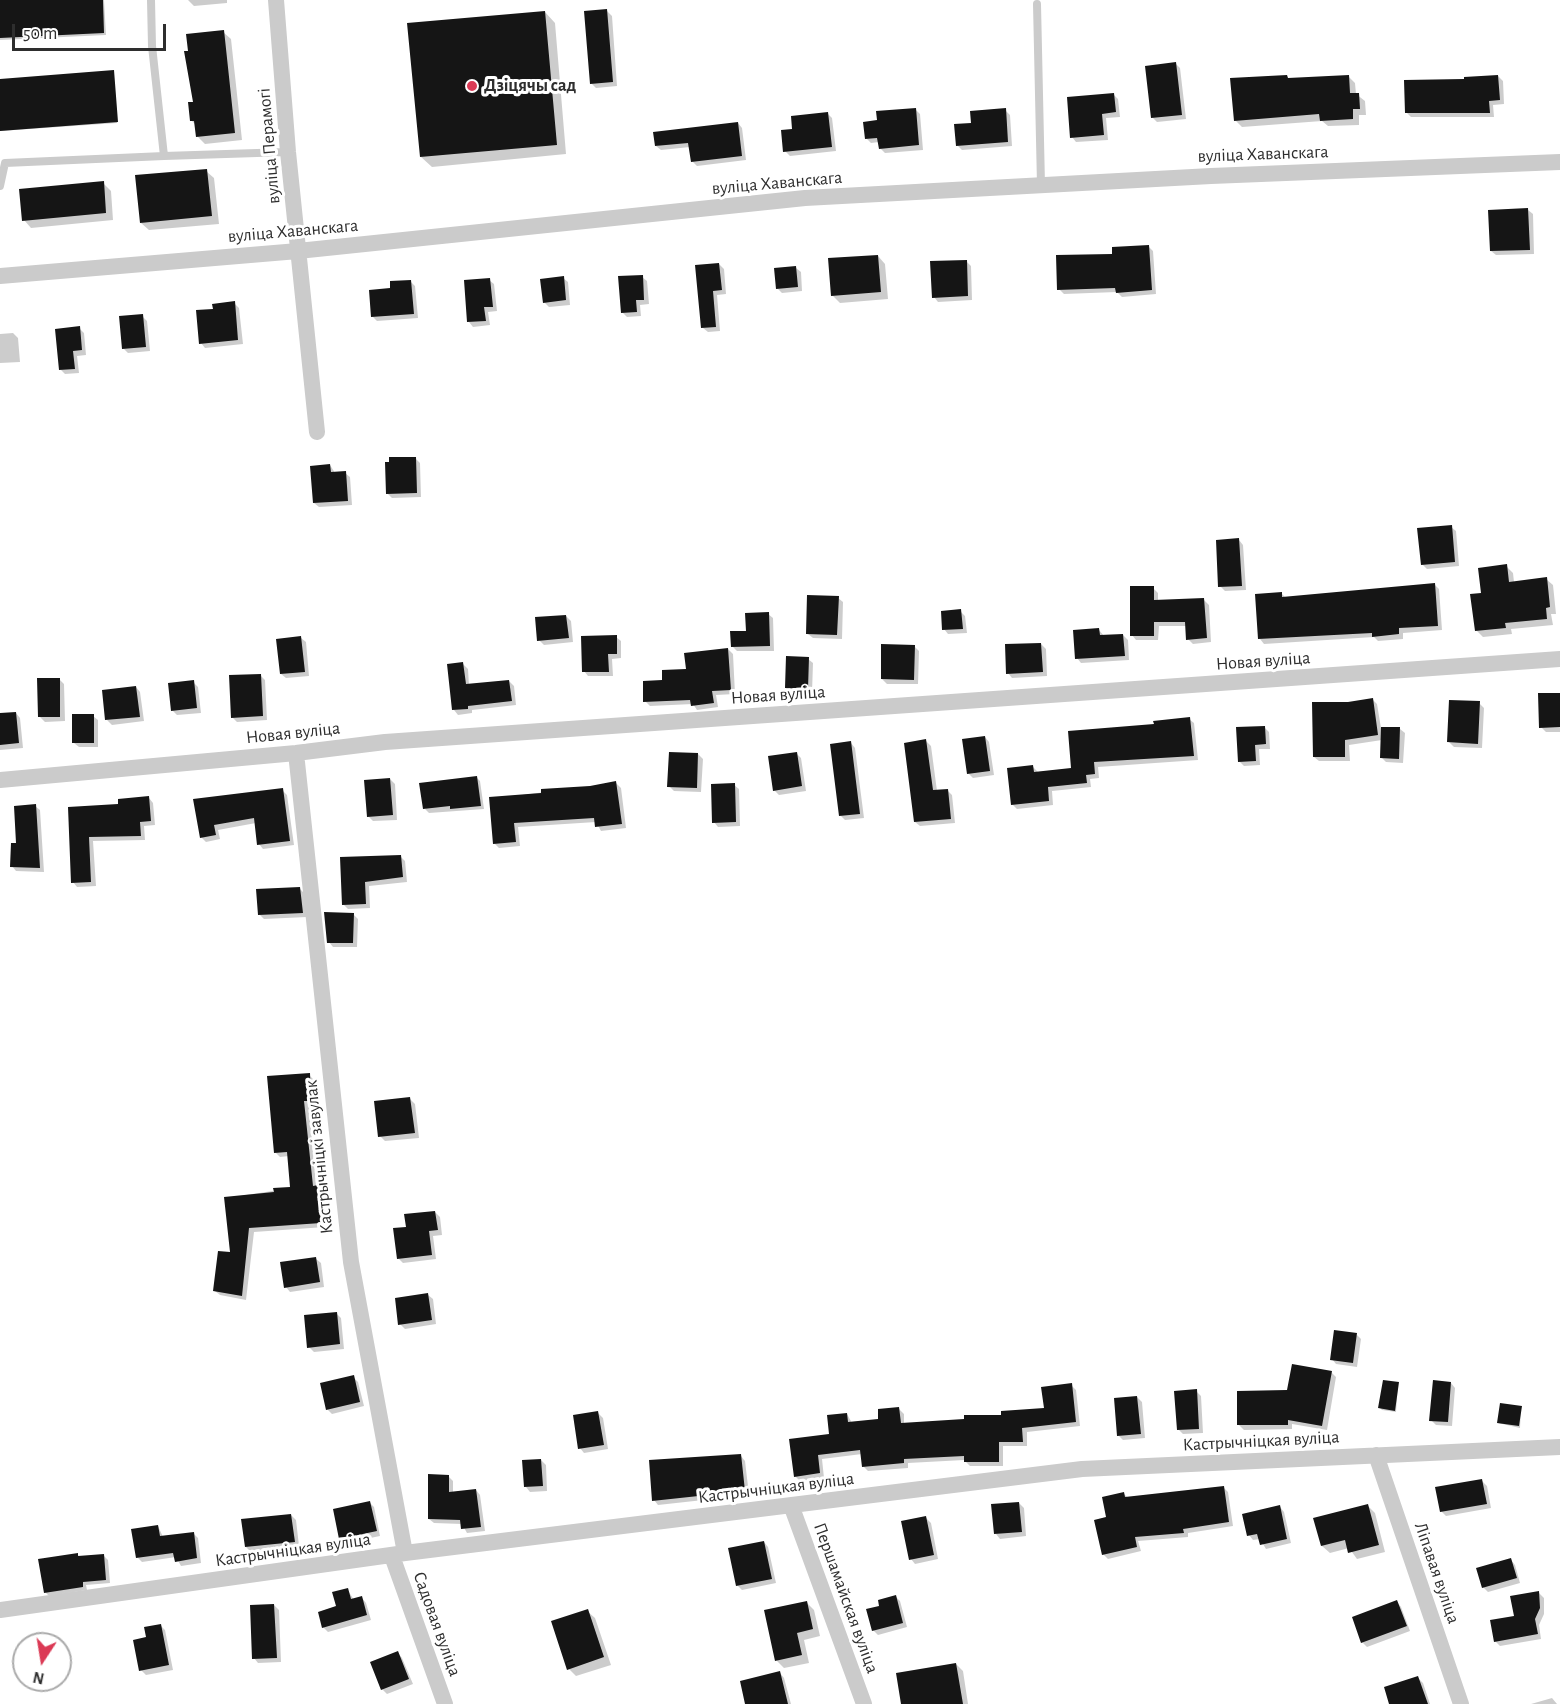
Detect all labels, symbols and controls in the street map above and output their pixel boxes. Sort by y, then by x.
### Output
scale bar [15,12,170,50]
text: 50 m [23,25,57,43]
place label: Дзіцячы сад [484,75,576,97]
marker: Дзіцячы сад [465,79,479,93]
street label: вуліца Перамогі [253,87,285,205]
street label: вуліца Хаванскага [1197,141,1329,167]
street label: вуліца Хаванскага [711,167,843,199]
street label: вуліца Хаванскага [227,215,359,247]
street label: Новая вуліца [1215,647,1311,675]
street label: Новая вуліца [730,681,826,709]
street label: Новая вуліца [245,717,341,749]
street label: Кастрычніцкі завулак [300,1079,338,1235]
street label: Кастрычніцкая вуліца [1182,1426,1340,1456]
street label: Кастрычніцкая вуліца [697,1468,855,1508]
street label: Ліпавая вуліца [1410,1519,1464,1627]
street label: Першамайская вуліца [809,1520,883,1676]
street label: Кастрычніцкая вуліца [214,1528,372,1572]
street label: Садовая вуліца [408,1569,466,1679]
north arrow [12,1632,72,1692]
text: N [32,1669,46,1687]

